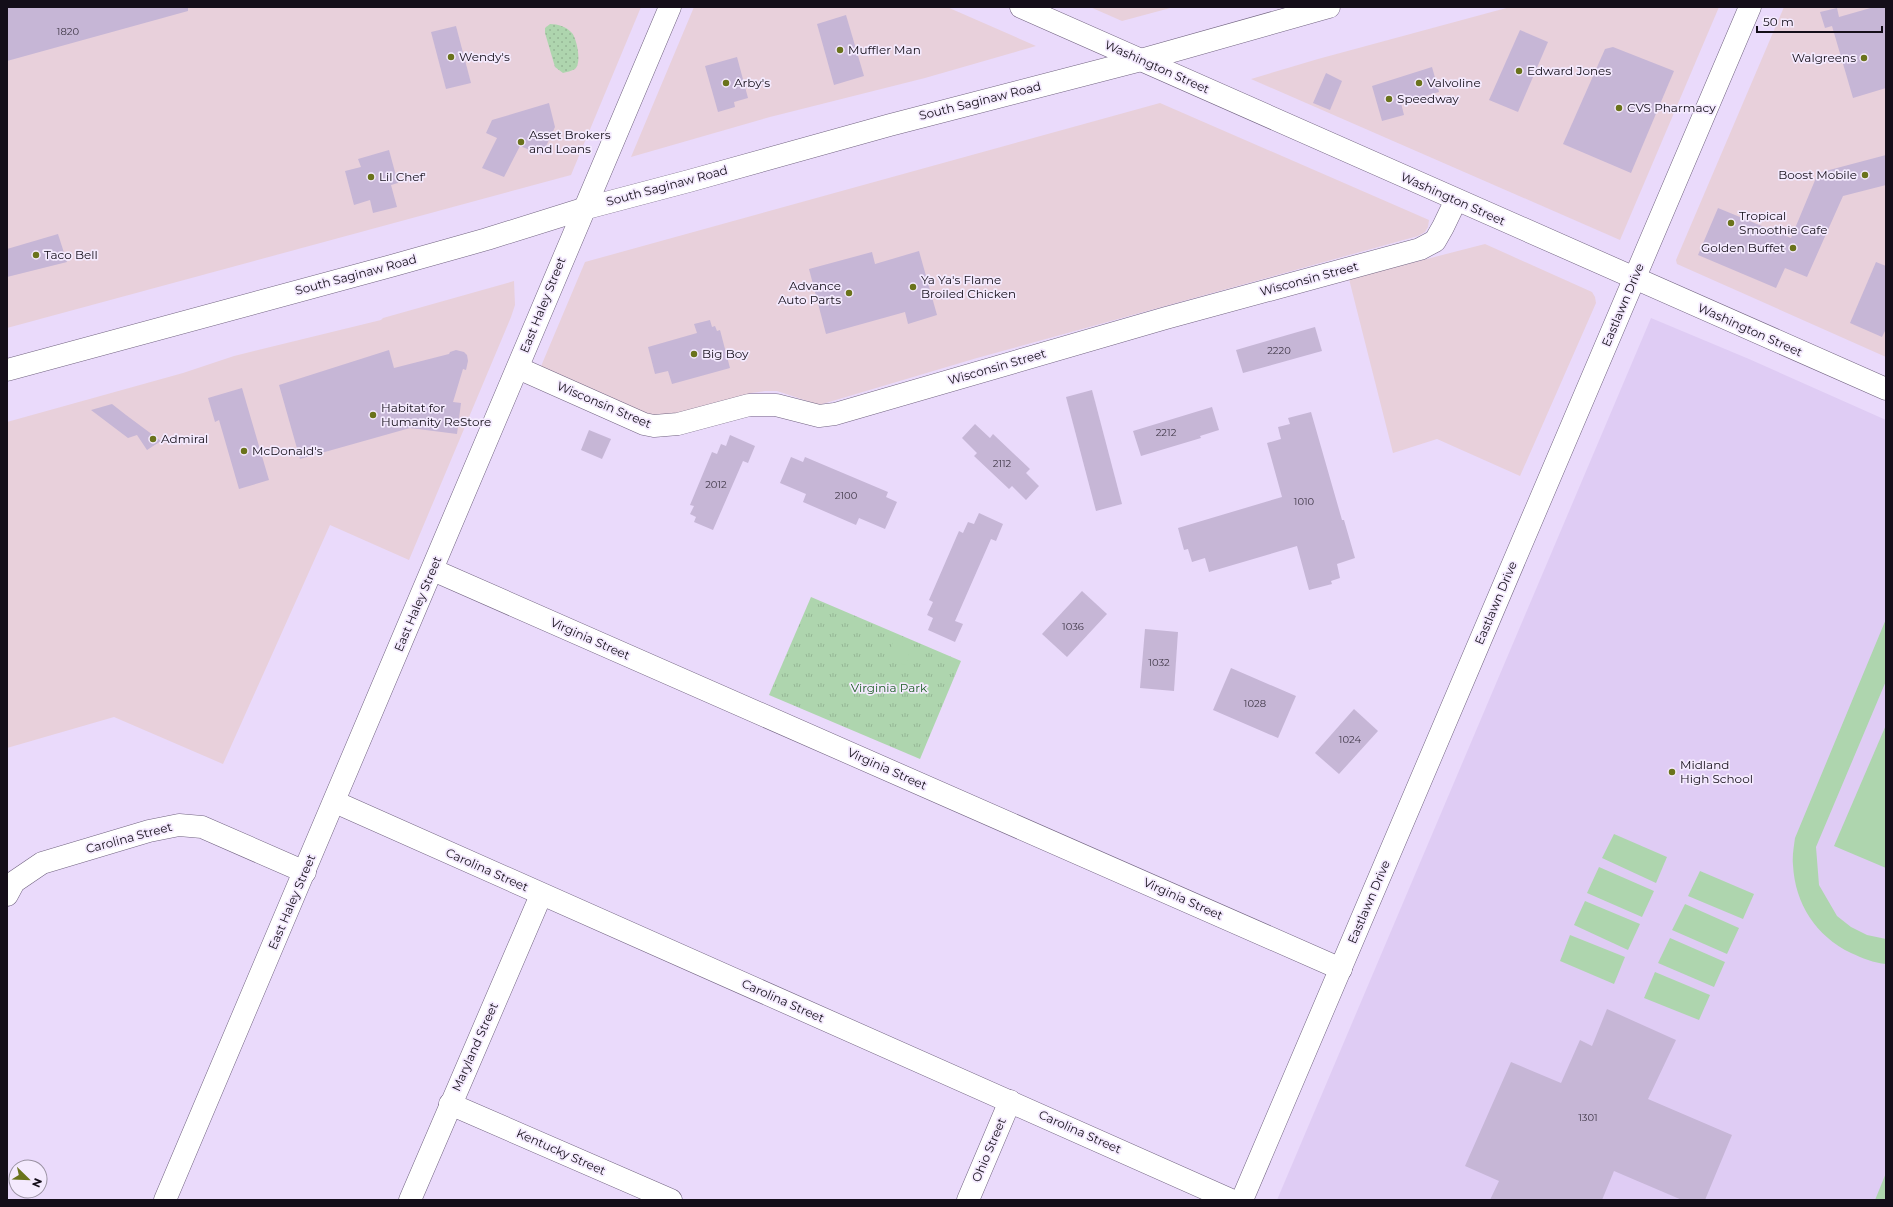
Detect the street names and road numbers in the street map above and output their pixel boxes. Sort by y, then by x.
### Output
street label: Washington Street [1103,37,1212,96]
street label: South Saginaw Road [917,78,1042,123]
street label: South Saginaw Road [604,162,729,209]
street label: Washington Street [1399,169,1508,228]
street label: South Saginaw Road [293,251,418,298]
street label: East Haley Street [516,255,569,355]
street label: Wisconsin Street [1258,258,1360,299]
street label: Eastlawn Drive [1598,261,1647,349]
street label: Washington Street [1696,300,1805,359]
street label: Wisconsin Street [946,345,1048,388]
street label: Wisconsin Street [555,378,654,431]
street label: East Haley Street [391,554,444,654]
street label: Eastlawn Drive [1471,559,1520,647]
street label: Virginia Street [548,614,632,663]
street label: Virginia Street [845,744,929,793]
street label: Carolina Street [84,819,174,856]
street label: Carolina Street [444,845,531,894]
street label: East Haley Street [265,852,318,952]
street label: Eastlawn Drive [1344,858,1393,946]
street label: Virginia Street [1141,874,1225,923]
street label: Carolina Street [740,976,827,1025]
street label: Maryland Street [448,1000,501,1094]
street label: Carolina Street [1037,1107,1124,1156]
street label: Ohio Street [968,1115,1009,1184]
street label: Kentucky Street [514,1125,608,1178]

